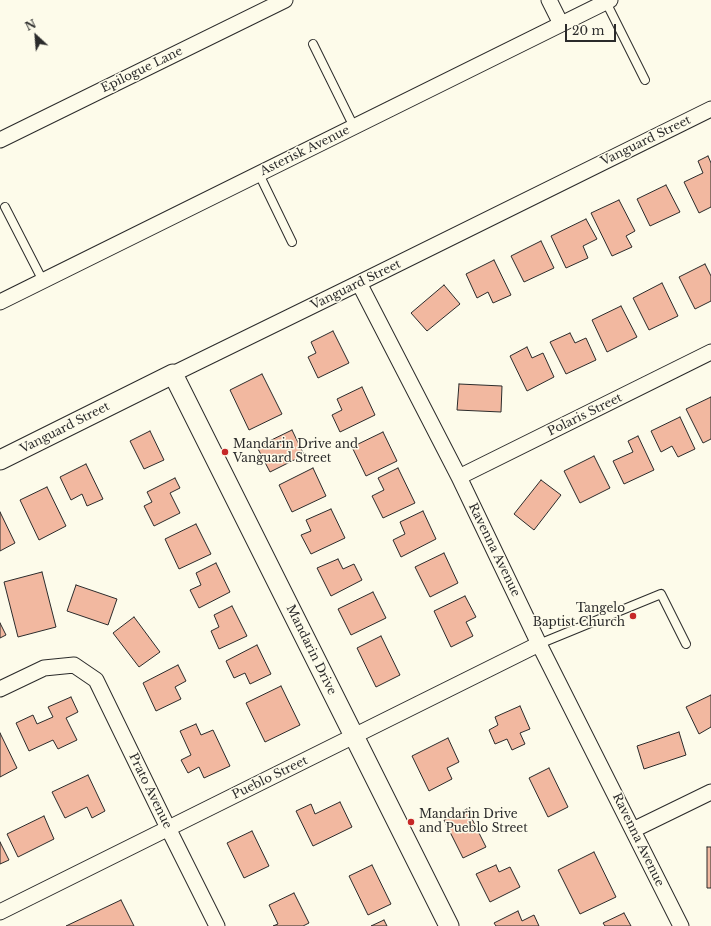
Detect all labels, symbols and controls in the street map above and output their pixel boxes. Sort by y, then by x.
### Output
north arrow [16,16,56,56]
scale bar [567,16,618,42]
text: N [23,17,38,34]
text: 20 m [572,23,604,38]
street label: Epilogue Lane [99,44,185,96]
street label: Vanguard Street [599,113,693,169]
street label: Asterisk Avenue [258,123,352,179]
street label: Vanguard Street [309,257,403,313]
street label: Polaris Street [545,391,625,439]
street label: Vanguard Street [18,399,112,457]
place label: Mandarin Drive and Vanguard Street [233,438,358,466]
marker: Mandarin Drive and Vanguard Street [220,447,230,457]
street label: Ravenna Avenue [465,501,523,599]
place label: Tangelo Baptist Church [533,602,625,630]
street label: Mandarin Drive [283,603,339,697]
marker: Tangelo Baptist Church [628,611,638,621]
street label: Prato Avenue [126,751,174,831]
street label: Pueblo Street [230,753,310,803]
street label: Ravenna Avenue [609,791,667,889]
place label: Mandarin Drive and Pueblo Street [419,808,528,836]
marker: Mandarin Drive and Pueblo Street [406,817,416,827]

